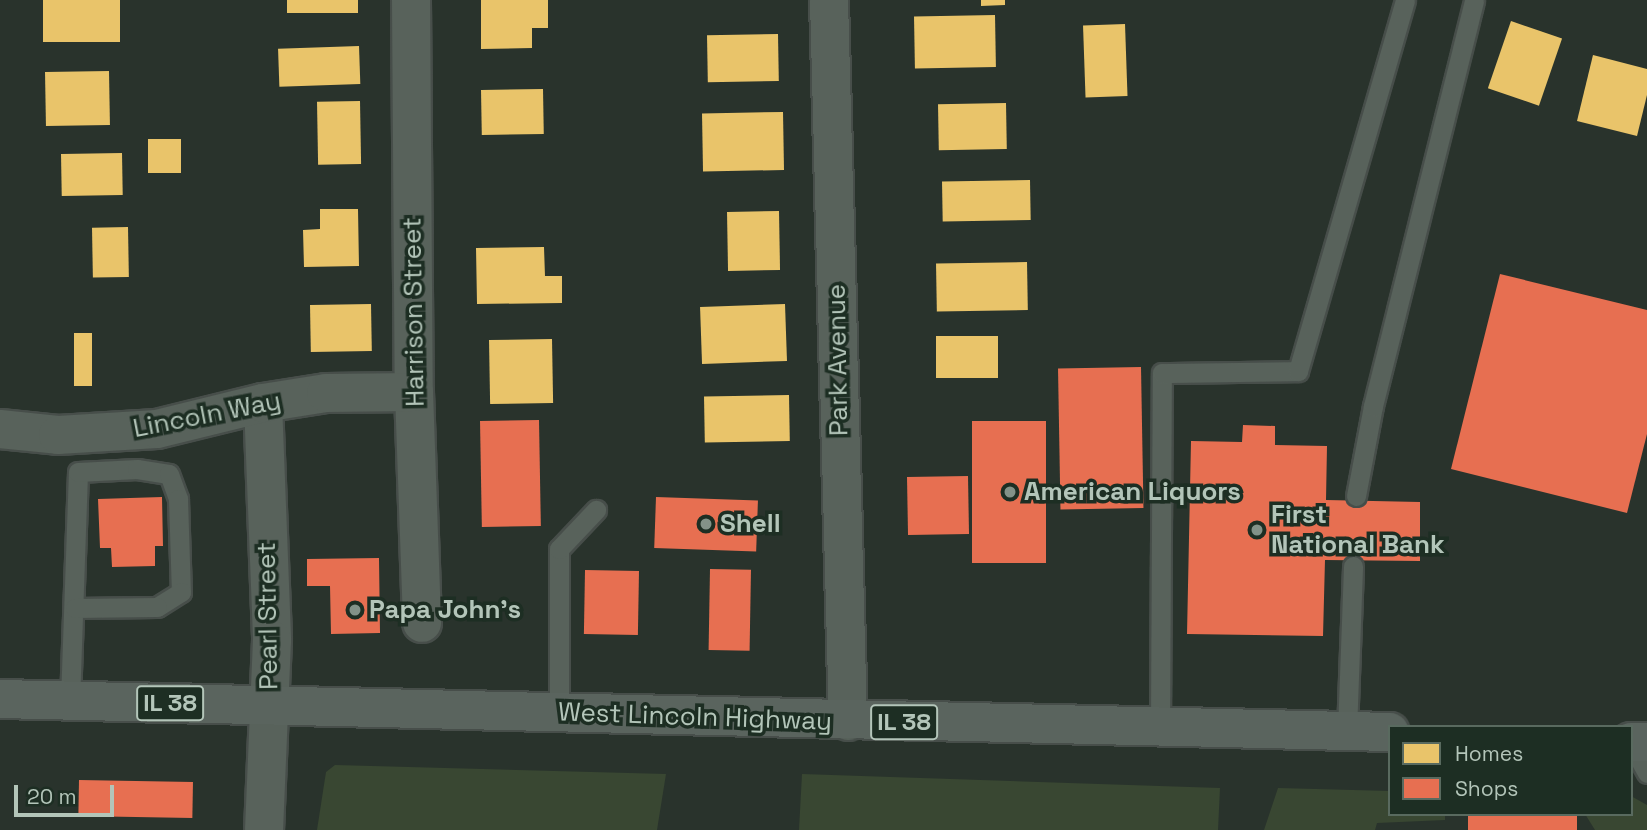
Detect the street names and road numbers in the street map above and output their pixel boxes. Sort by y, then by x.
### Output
street label: Harrison Street [397,217,431,407]
street label: Park Avenue [821,283,855,437]
street label: Lincoln Way [130,385,284,445]
street label: Pearl Street [251,542,285,690]
road number: IL 38 [135,682,205,724]
street label: West Lincoln Highway [558,697,832,737]
road number: IL 38 [869,702,939,742]

